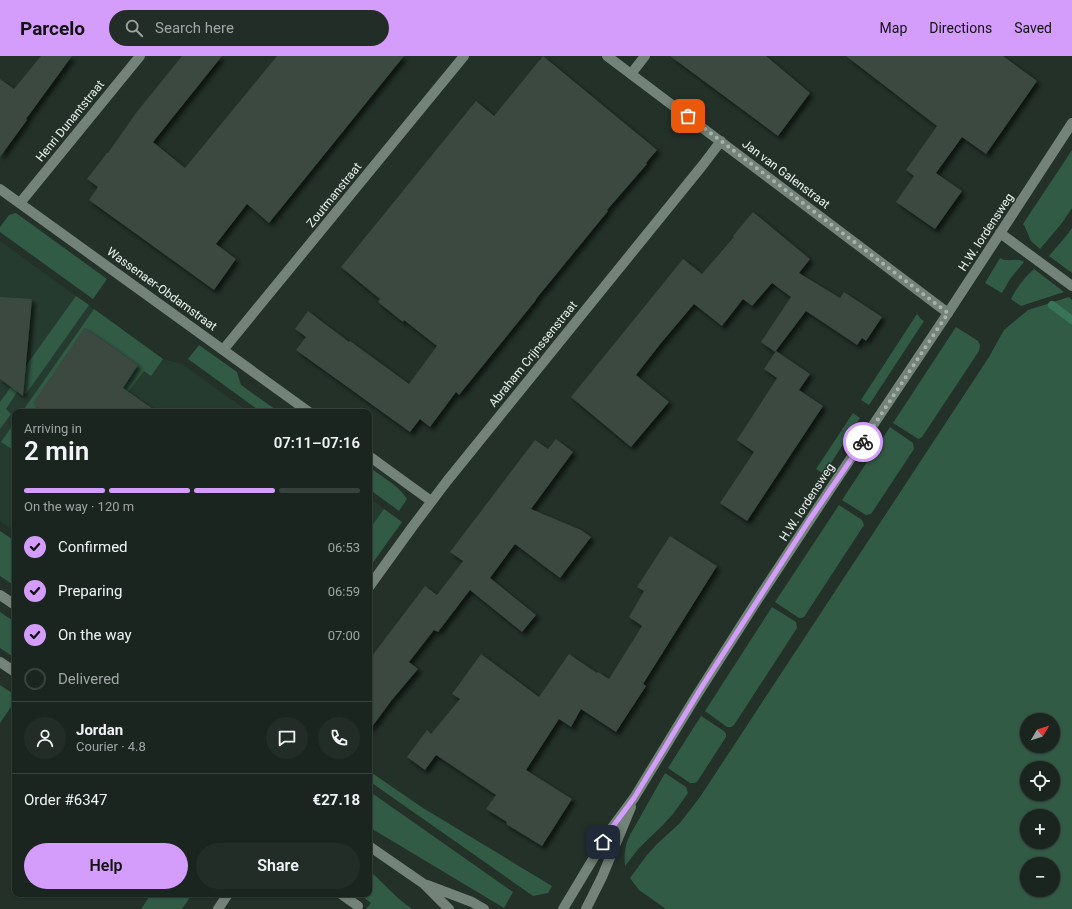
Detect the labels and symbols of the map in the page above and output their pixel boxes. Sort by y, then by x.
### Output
street label: Henri Dunantstraat [33,77,107,165]
pin [671,99,705,133]
street label: Jan van Galenstraat [739,136,833,212]
street label: Zoutmanstraat [304,160,364,230]
street label: H.W. Iordensweg [956,190,1016,274]
street label: Wassenaer-Obdamstraat [104,244,220,334]
street label: Abraham Crijnssenstraat [486,298,580,410]
courier [843,422,883,462]
street label: H.W. Iordensweg [777,460,837,544]
north arrow [1020,713,1060,753]
pin [586,825,620,859]

